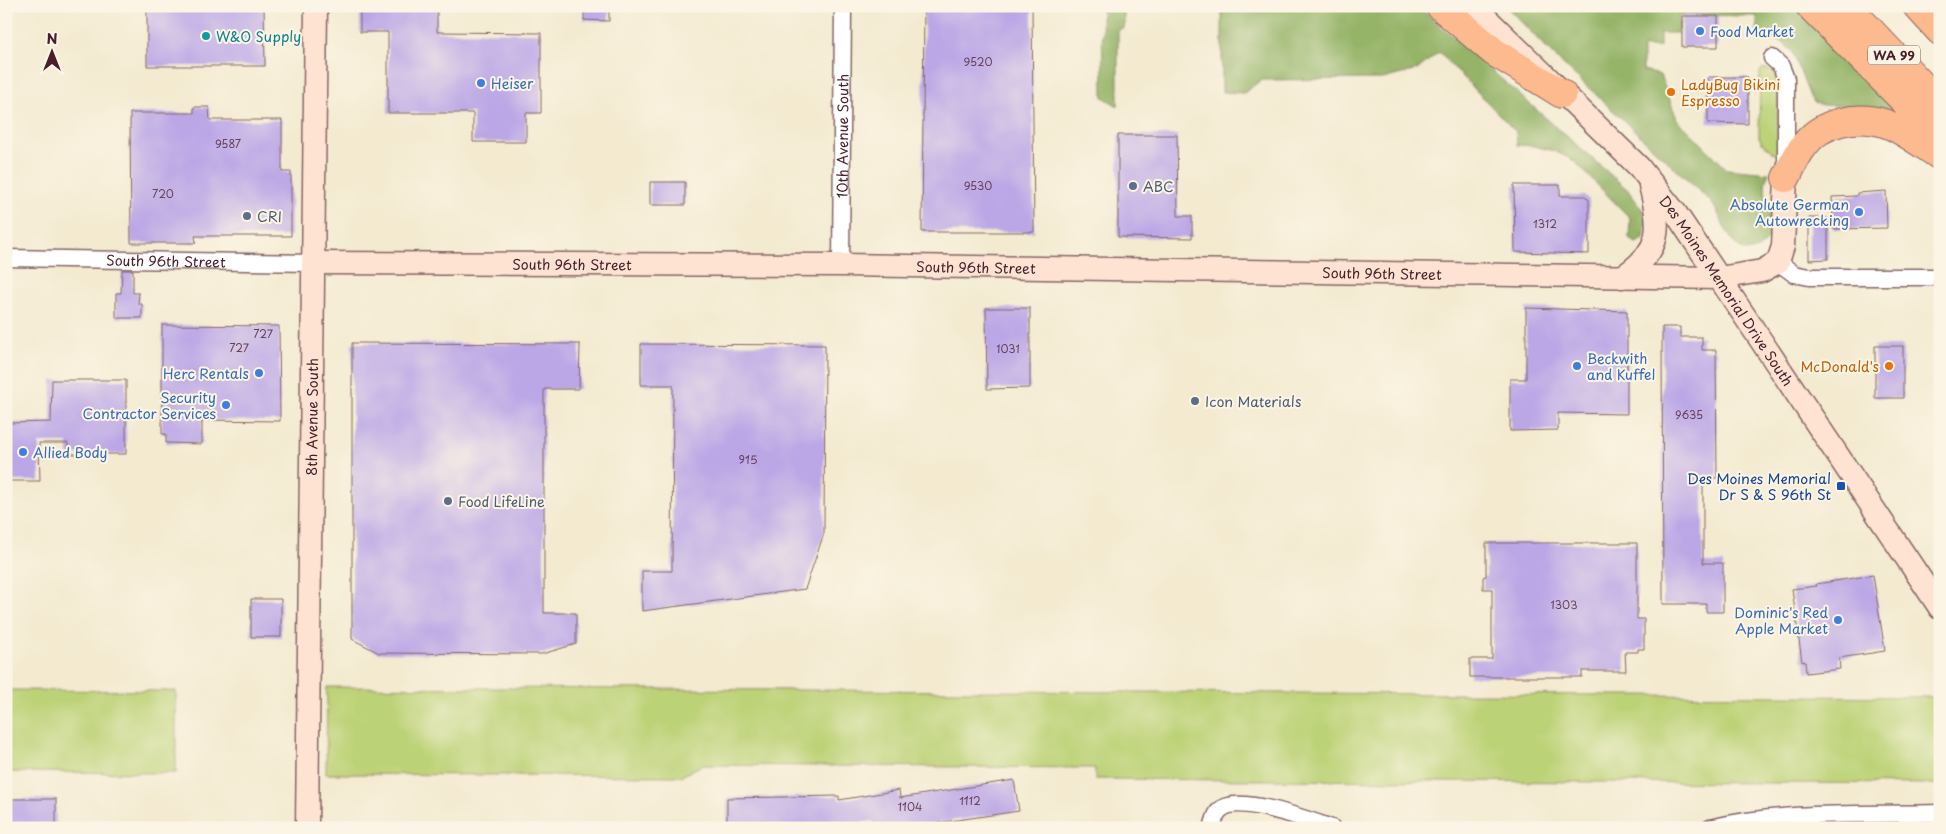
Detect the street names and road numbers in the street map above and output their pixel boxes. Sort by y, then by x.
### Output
road number: WA 99 [1868,46,1920,64]
street label: 10th Avenue South [831,74,853,198]
street label: Des Moines Memorial Drive South [1655,190,1799,390]
street label: South 96th Street [106,249,226,272]
street label: South 96th Street [512,253,632,275]
street label: South 96th Street [916,256,1036,278]
street label: South 96th Street [1322,262,1442,284]
street label: 8th Avenue South [300,358,323,476]

